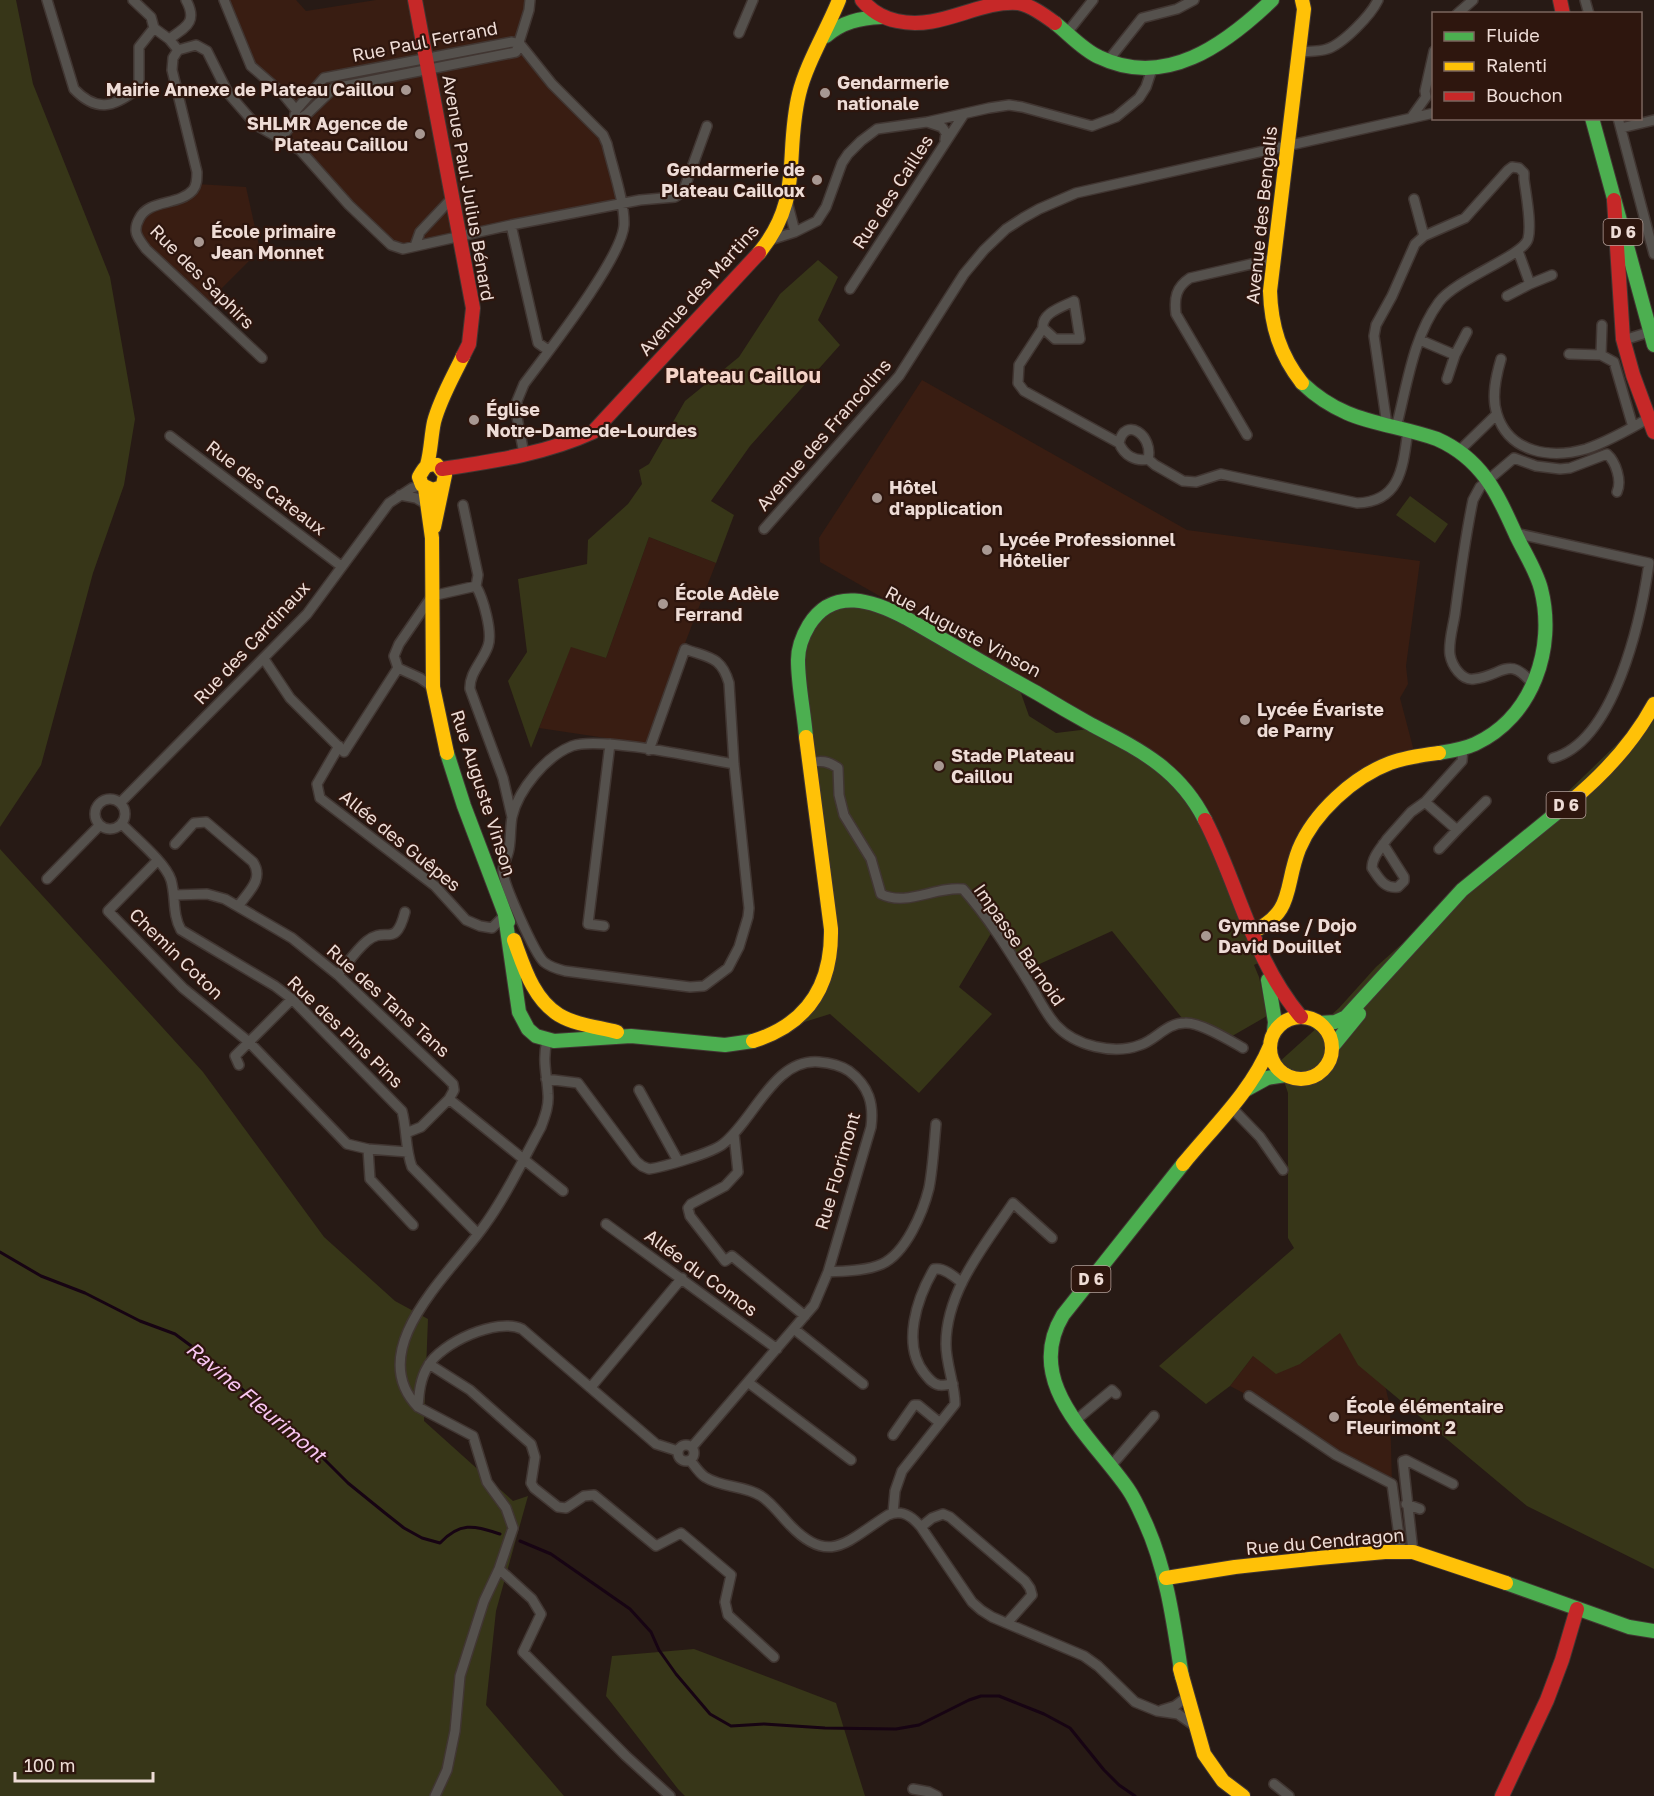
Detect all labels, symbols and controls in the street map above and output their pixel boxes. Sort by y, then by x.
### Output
legend [1432,12,1642,120]
street label: Rue Paul Ferrand [350,16,499,66]
text: Fluide [1486,24,1540,46]
text: Ralenti [1486,54,1547,76]
place label: Gendarmerie nationale [837,71,950,114]
street label: Avenue Paul Julius Bénard [438,73,500,303]
place label: Mairie Annexe de Plateau Caillou [106,78,394,100]
marker: Mairie Annexe de Plateau Caillou [399,83,413,97]
text: Bouchon [1486,84,1563,106]
marker: Gendarmerie nationale [818,86,832,100]
place label: SHLMR Agence de Plateau Caillou [247,112,408,155]
street label: Avenue des Bengalis [1241,125,1281,305]
marker: SHLMR Agence de Plateau Caillou [413,127,427,141]
street label: Rue des Cailles [847,130,937,253]
place label: Gendarmerie de Plateau Cailloux [661,158,806,201]
marker: Gendarmerie de Plateau Cailloux [810,173,824,187]
street label: Avenue des Martins [633,219,763,360]
road number: D 6 [1604,219,1642,245]
street label: Rue des Saphirs [146,220,259,333]
place label: École primaire Jean Monnet [211,220,336,263]
marker: École primaire Jean Monnet [192,235,206,249]
street label: Avenue des Francolins [751,354,895,515]
district label: Plateau Caillou [665,362,821,388]
place label: Église Notre-Dame-de-Lourdes [486,398,697,441]
marker: Église Notre-Dame-de-Lourdes [467,413,481,427]
street label: Rue des Cateaux [202,435,331,539]
place label: Hôtel d'application [889,476,1003,519]
marker: Hôtel d'application [870,491,884,505]
place label: Lycée Professionnel Hôtelier [999,528,1175,571]
marker: Lycée Professionnel Hôtelier [980,543,994,557]
street label: Rue des Cardinaux [189,576,314,708]
street label: Rue Auguste Vinson [882,581,1045,682]
place label: École Adèle Ferrand [675,582,780,625]
marker: École Adèle Ferrand [656,597,670,611]
place label: Lycée Évariste de Parny [1257,698,1384,741]
street label: Rue Auguste Vinson [447,707,521,879]
marker: Lycée Évariste de Parny [1238,713,1252,727]
place label: Stade Plateau Caillou [951,744,1074,787]
marker: Stade Plateau Caillou [932,759,946,773]
street label: Allée des Guêpes [336,785,465,896]
road number: D 6 [1546,792,1586,818]
street label: Impasse Barnoid [970,879,1070,1010]
street label: Chemin Coton [125,903,228,1004]
place label: Gymnase / Dojo David Douillet [1218,914,1357,957]
marker: Gymnase / Dojo David Douillet [1199,929,1213,943]
street label: Rue des Tans Tans [322,939,455,1061]
street label: Rue des Pins Pins [283,970,408,1092]
street label: Rue Florimont [810,1109,864,1232]
street label: Allée du Comos [641,1224,762,1321]
road number: D 6 [1072,1266,1110,1292]
water label: Ravine Fleurimont [182,1336,333,1468]
place label: École élémentaire Fleurimont 2 [1346,1395,1504,1438]
marker: École élémentaire Fleurimont 2 [1327,1410,1341,1424]
street label: Rue du Cendragon [1245,1523,1405,1559]
scale bar [15,1745,153,1783]
text: 100 m [24,1754,75,1776]

